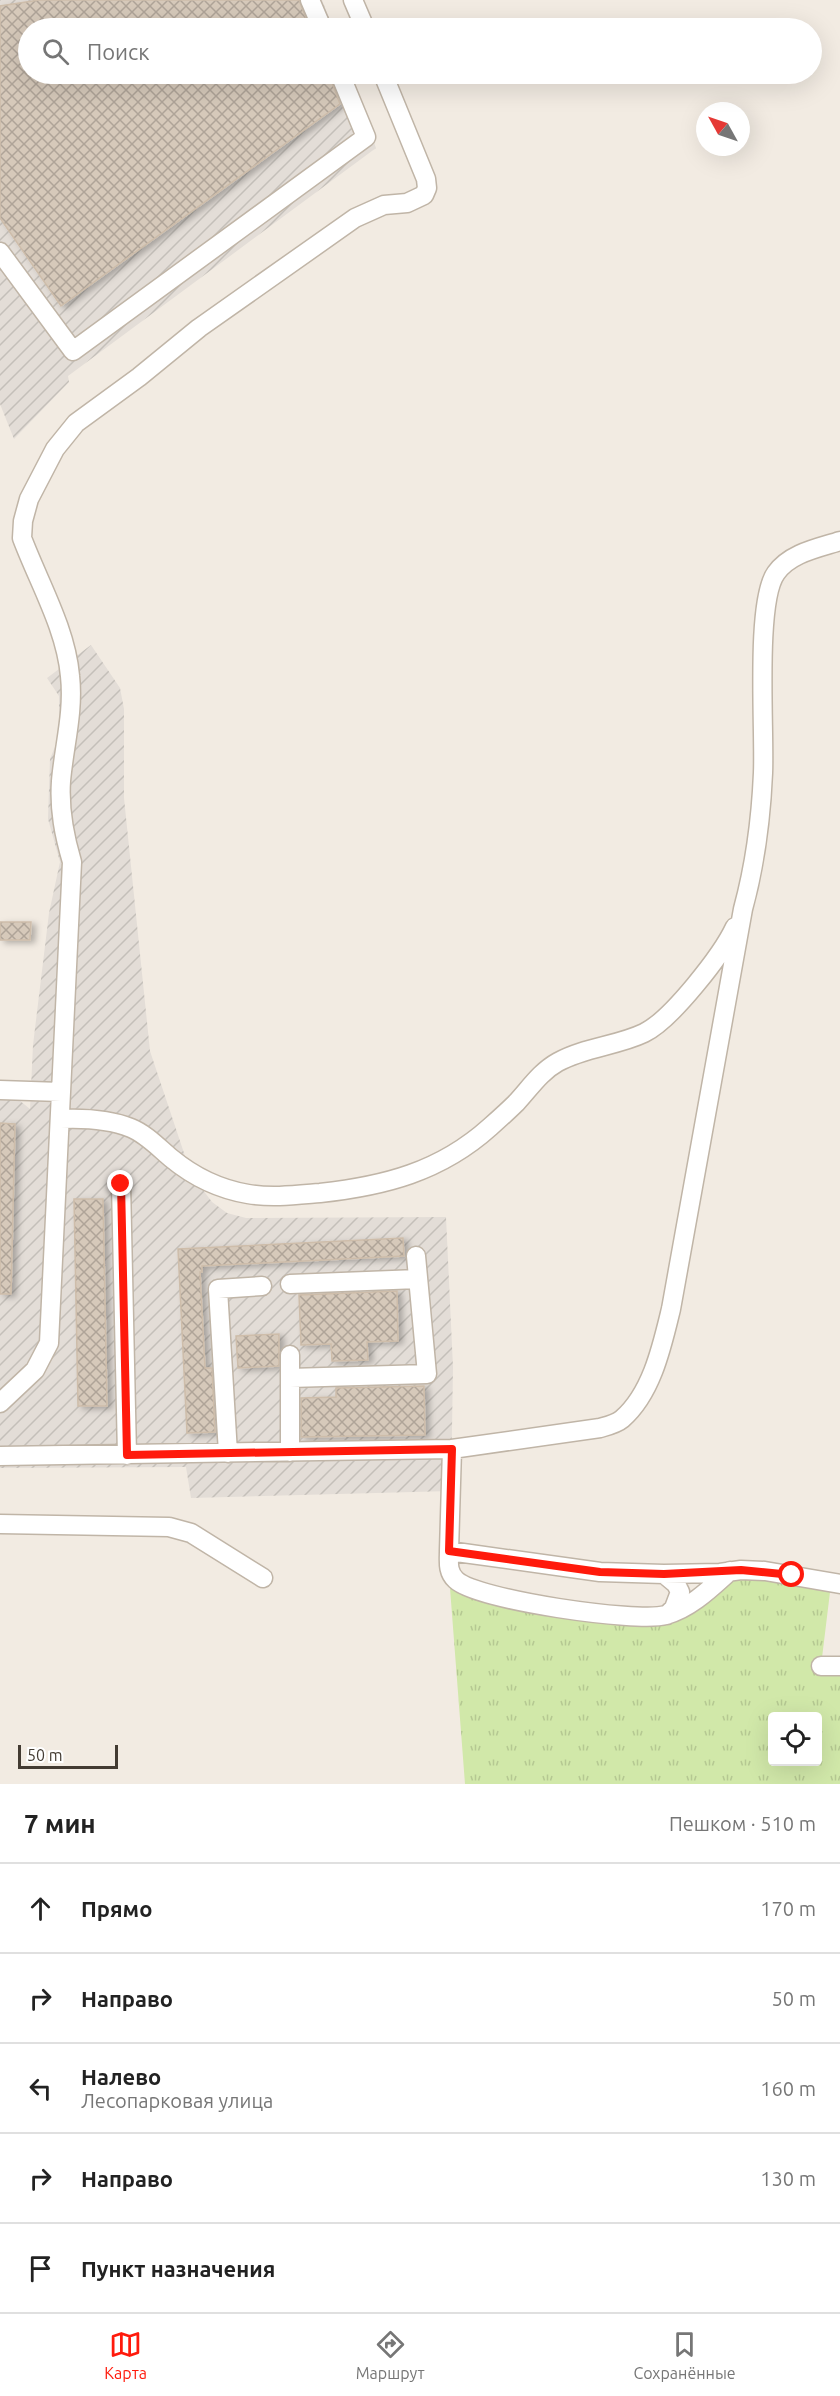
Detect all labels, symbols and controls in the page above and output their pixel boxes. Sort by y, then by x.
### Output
search box [18,18,822,84]
icon: search [39,35,72,68]
text: Поиск [87,39,150,64]
north arrow [696,102,750,156]
route end [107,1170,133,1196]
route start [778,1561,804,1587]
map controls [768,1712,822,1766]
button: locate [768,1712,822,1766]
scale bar [18,1742,118,1770]
text: 50 m [27,1746,63,1764]
text: 7 мин [24,1809,96,1838]
text: Пешком · 510 m [669,1812,816,1835]
icon: ahead [24,1892,57,1925]
text: Прямо [81,1896,152,1921]
text: 170 m [760,1897,816,1920]
icon: right [24,1982,57,2015]
text: Направо [81,1986,173,2011]
text: 50 m [772,1987,816,2010]
text: Налево [81,2064,161,2089]
icon: left [24,2072,57,2105]
text: 160 m [760,2077,816,2100]
text: Лесопарковая улица [81,2089,273,2112]
icon: right [24,2162,57,2195]
text: Направо [81,2166,173,2191]
text: 130 m [760,2167,816,2190]
icon: arrive [24,2252,57,2285]
text: Пункт назначения [81,2256,275,2281]
tab: Карта [104,2328,147,2382]
tab: Маршрут [356,2328,425,2382]
tab: Сохранённые [633,2328,736,2382]

